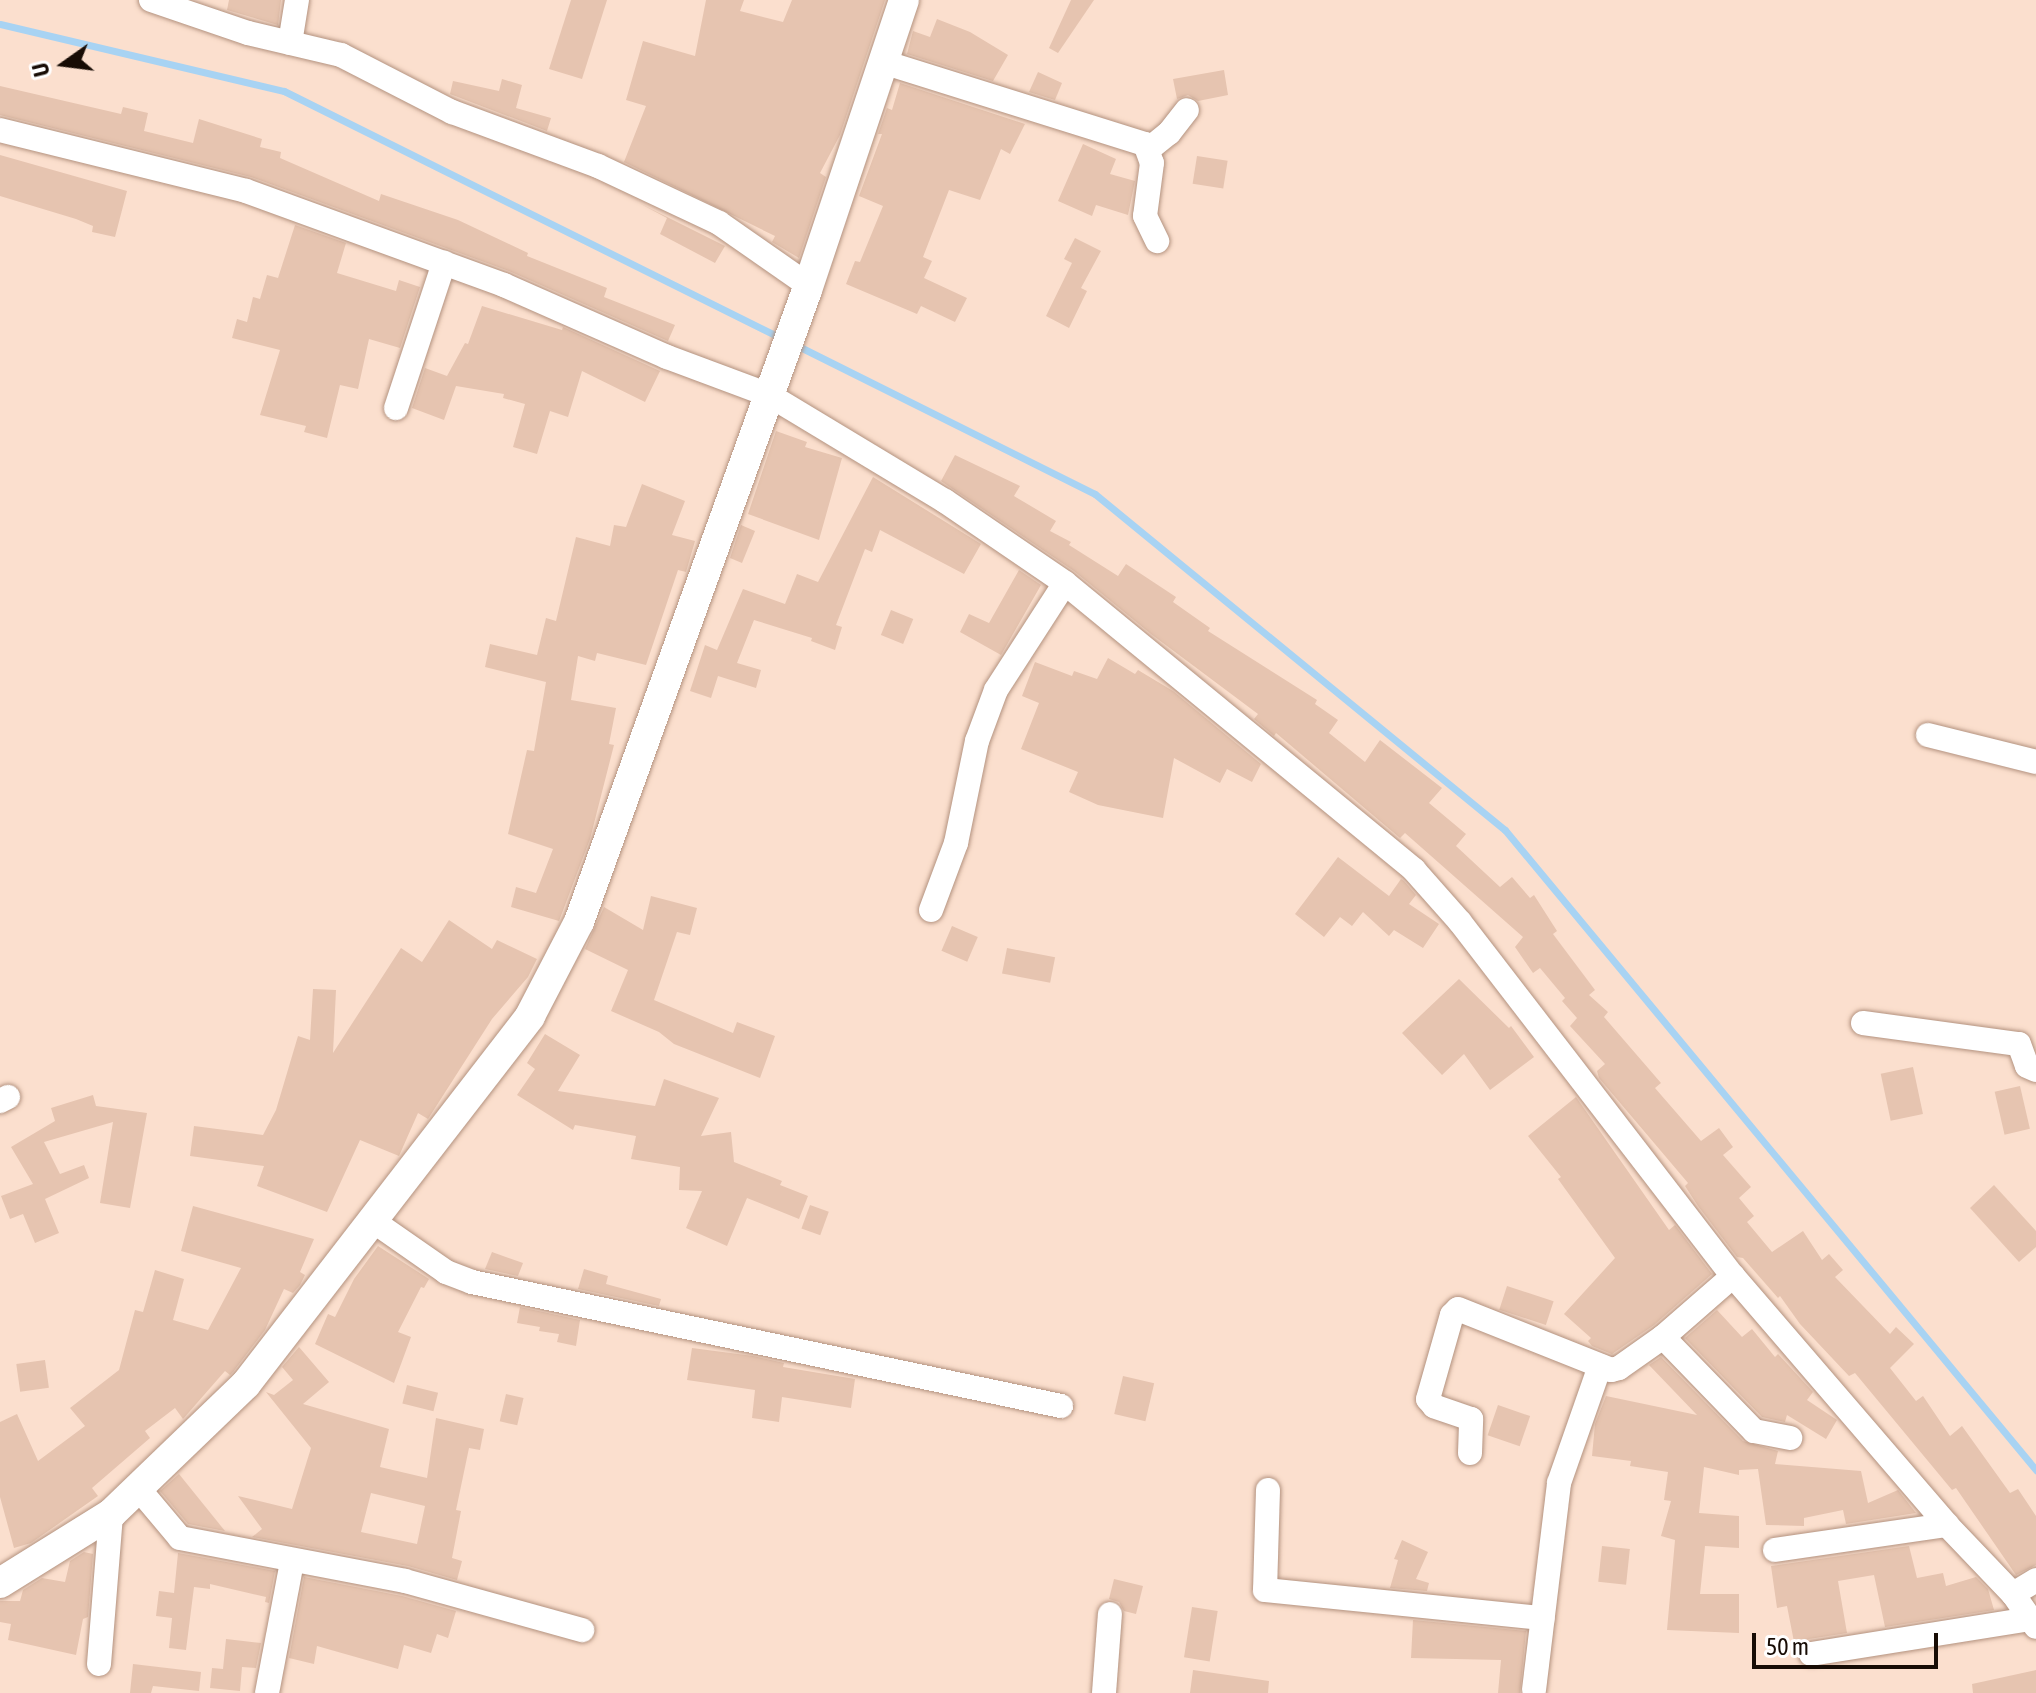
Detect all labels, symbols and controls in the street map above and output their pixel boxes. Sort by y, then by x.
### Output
north arrow [24,24,104,104]
text: U [27,60,55,79]
scale bar [1756,1617,1942,1667]
text: 50 m [1766,1633,1809,1660]

